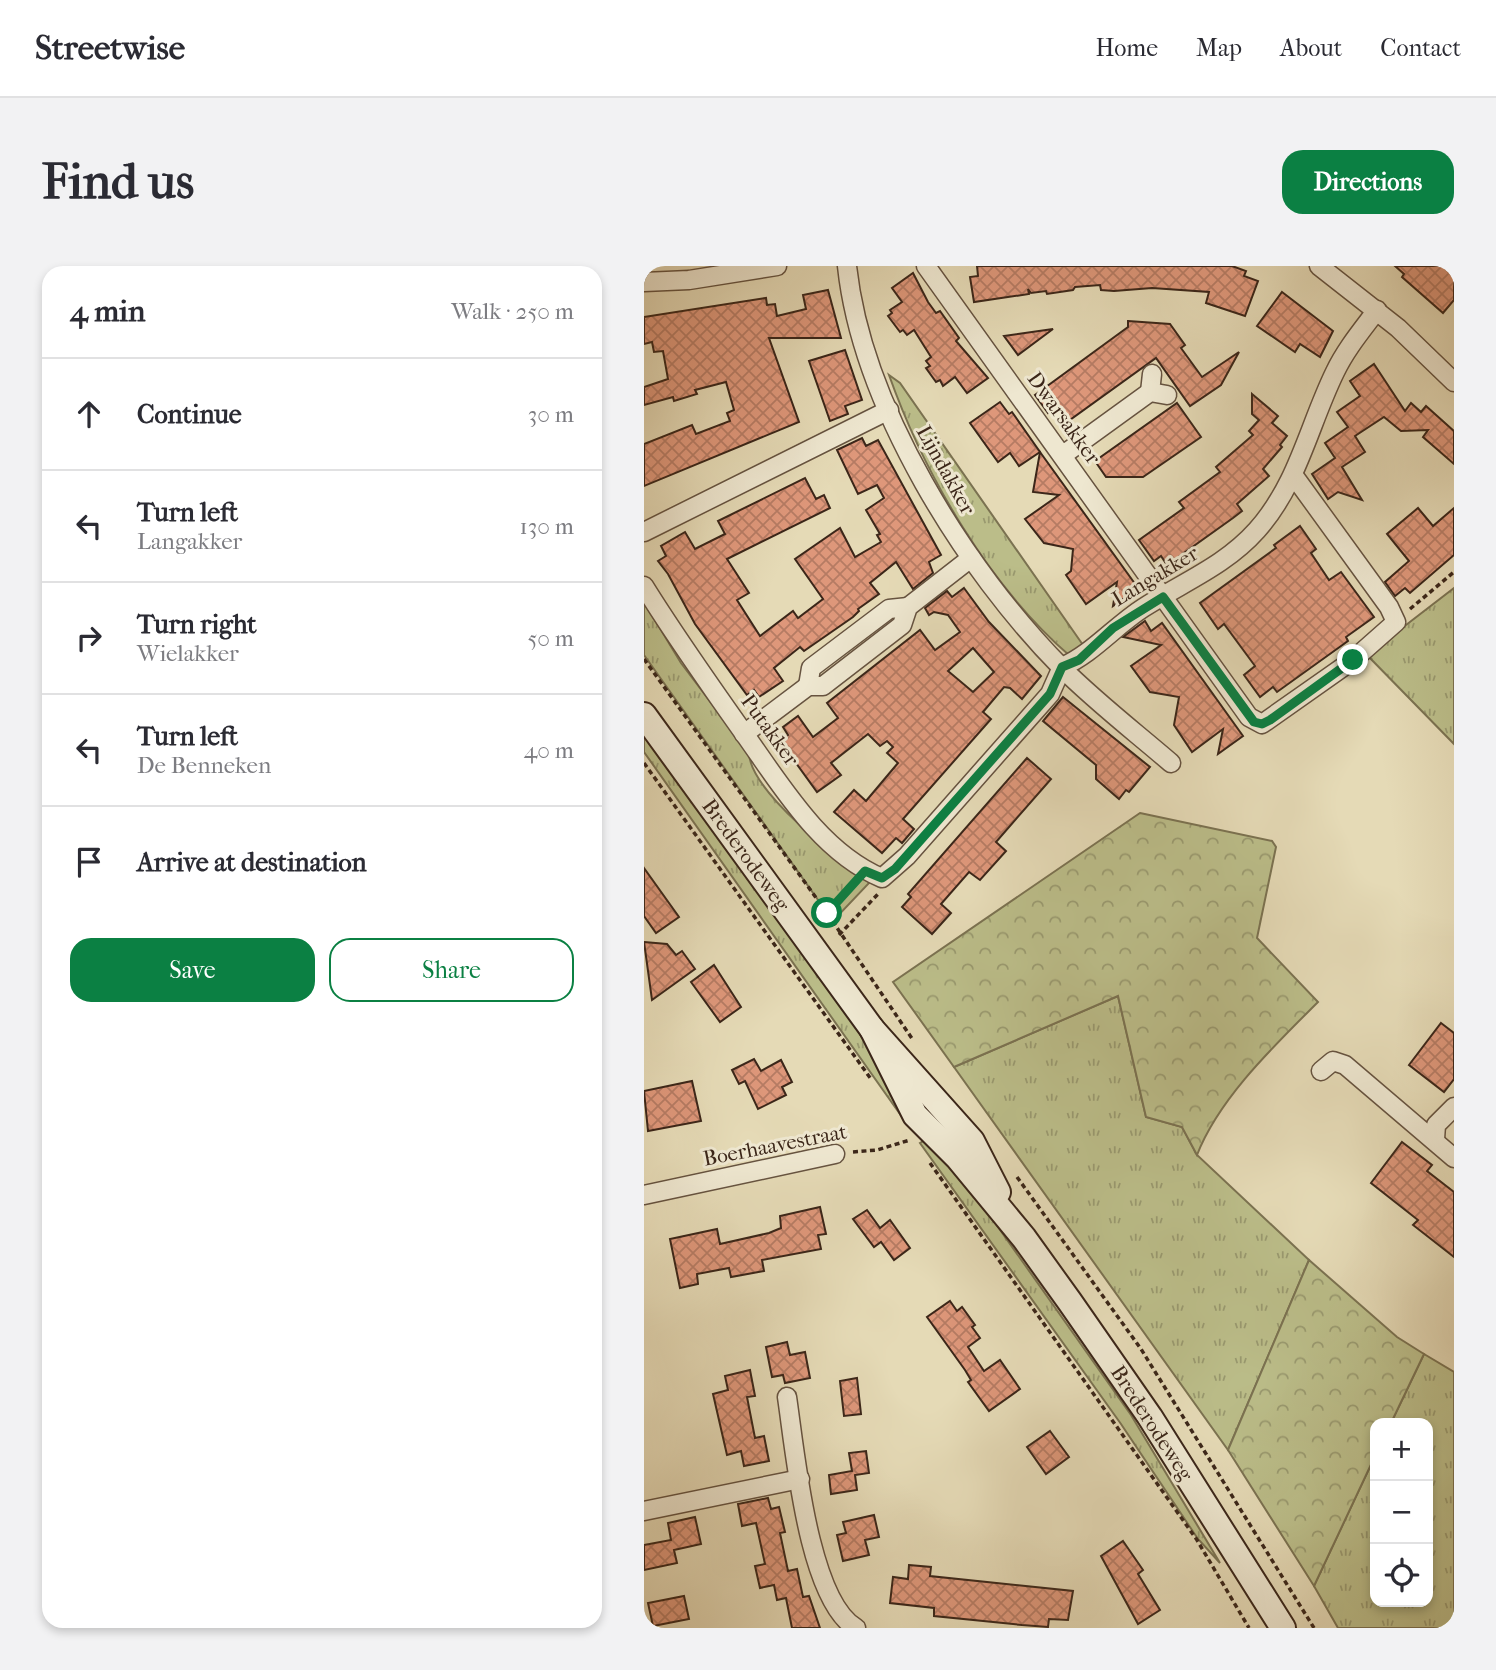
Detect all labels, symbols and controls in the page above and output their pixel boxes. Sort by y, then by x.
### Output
text: Streetwise [35,29,185,68]
text: Home [1096,34,1158,62]
text: Map [1196,34,1242,62]
text: About [1280,34,1342,62]
text: Contact [1380,34,1461,62]
button: Directions [1282,150,1454,214]
text: Find us [42,153,194,211]
text: 4 min [70,294,145,329]
text: Walk · 250 m [451,298,574,325]
street label: Dwarsakker [1022,367,1106,469]
icon: ahead [70,395,108,433]
text: Continue [137,399,242,430]
text: 30 m [528,401,574,428]
street label: Lijndakker [912,421,980,519]
text: Turn left [137,497,238,528]
icon: left [70,507,108,545]
text: 130 m [520,513,574,540]
text: Langakker [137,528,242,555]
street label: Langakker [1108,541,1202,611]
text: Turn right [137,609,257,640]
icon: right [70,619,108,657]
text: 50 m [527,625,574,652]
text: Wielakker [137,640,239,667]
route end [1337,644,1368,675]
street label: Putakker [736,690,804,770]
text: Turn left [137,721,238,752]
icon: left [70,731,108,769]
text: 40 m [524,737,574,764]
text: De Benneken [137,752,271,779]
street label: Brederodeweg [697,794,795,916]
icon: arrive [70,843,108,881]
text: Arrive at destination [137,847,367,878]
route start [811,897,842,928]
button: Save [70,938,315,1002]
button: Share [329,938,574,1002]
street label: Boerhaavestraat [701,1119,849,1171]
street label: Brederodeweg [1106,1361,1199,1486]
map controls [1370,1418,1433,1607]
button: + [1370,1418,1433,1481]
button: − [1370,1481,1433,1544]
button: locate [1370,1544,1433,1607]

